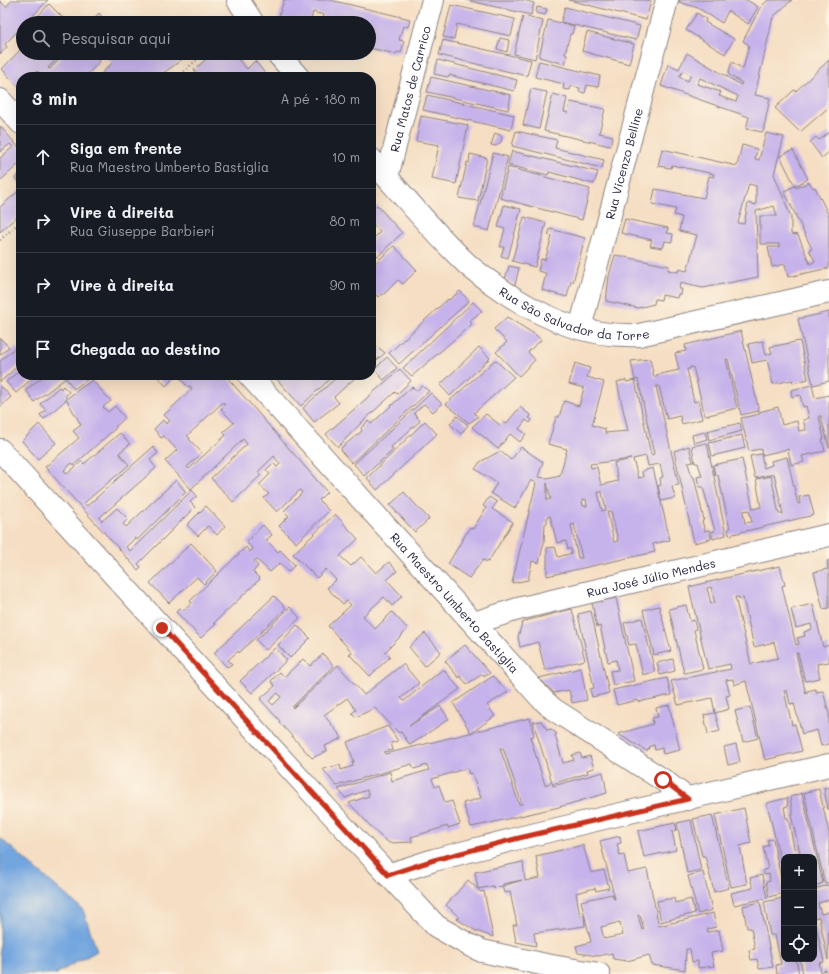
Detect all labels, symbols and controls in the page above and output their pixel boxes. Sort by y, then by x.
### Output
search box [16,16,376,60]
street label: Rua Matos de Carrico [386,24,434,154]
icon: search [30,27,52,49]
text: Pesquisar aqui [62,28,171,48]
text: 3 min [32,87,77,109]
text: A pé · 180 m [281,90,360,107]
street label: Rua Vicenzo Belline [601,106,646,221]
text: Siga em frente [70,138,182,158]
icon: ahead [32,146,54,168]
text: 10 m [332,148,360,165]
text: Rua Maestro Umberto Bastiglia [70,158,269,175]
text: Vire à direita [70,202,174,222]
icon: right [32,210,54,232]
text: 80 m [330,212,360,229]
text: Rua Giuseppe Barbieri [70,222,215,239]
icon: right [32,274,54,296]
text: Vire à direita [70,275,174,295]
text: 90 m [330,276,360,293]
street label: Rua São Salvador da Torre [496,283,651,343]
icon: arrive [32,338,54,360]
text: Chegada ao destino [70,339,220,359]
street label: Rua Maestro Umberto Bastiglia [387,529,523,676]
street label: Rua José Júlio Mendes [585,554,717,600]
route end [153,619,171,637]
route start [654,771,672,789]
map controls [781,854,817,962]
button: + [781,854,817,890]
button: − [781,890,817,926]
button: locate [781,926,817,962]

